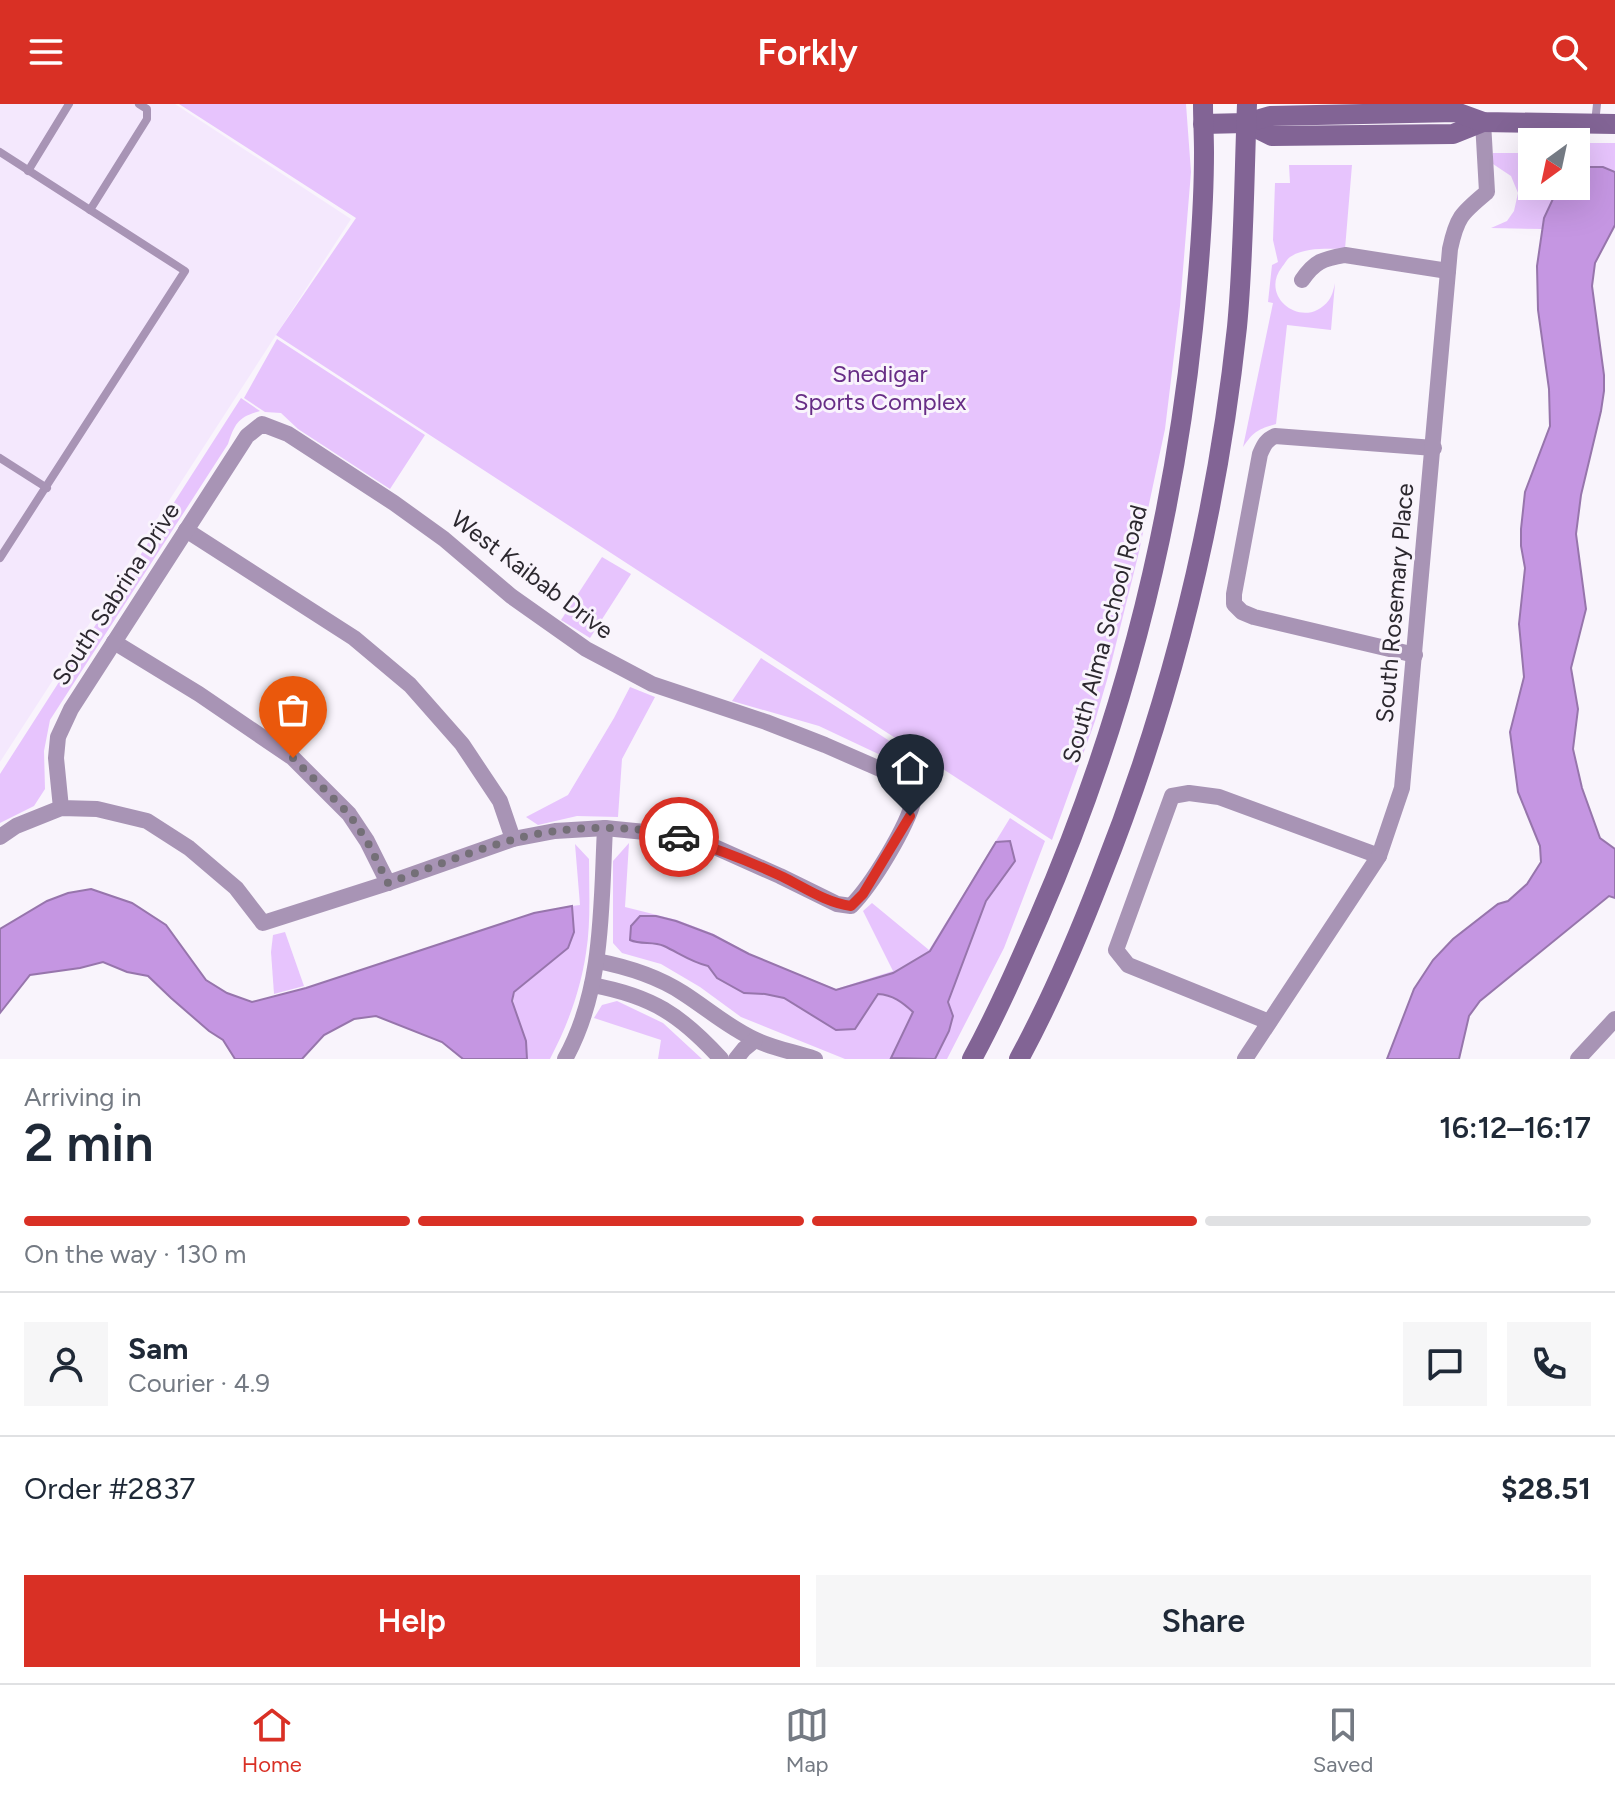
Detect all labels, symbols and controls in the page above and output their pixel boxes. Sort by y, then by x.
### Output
icon: menu [24,30,68,74]
icon: search [1547,30,1591,74]
text: Forkly [757,31,858,74]
north arrow [1518,128,1590,200]
map controls [1518,128,1590,200]
park label: Snedigar Sports Complex [794,359,967,416]
street label: South Rosemary Place [1370,482,1419,724]
street label: South Sabrina Drive [46,497,186,691]
street label: South Alma School Road [1056,502,1153,766]
street label: West Kaibab Drive [446,504,619,645]
pin [259,676,327,758]
icon: bag [271,688,315,732]
pin [876,734,944,816]
icon: home [888,746,932,790]
courier [639,797,719,877]
icon: car [657,815,701,859]
text: Arriving in [24,1081,142,1113]
text: 16:12–16:17 [1439,1109,1591,1146]
text: 2 min [24,1112,153,1174]
text: On the way · 130 m [24,1238,246,1270]
button: person [24,1322,108,1406]
button: chat [1403,1322,1487,1406]
button: phone [1507,1322,1591,1406]
text: Sam [128,1330,188,1367]
text: Courier · 4.9 [128,1367,270,1399]
text: Order #2837 [24,1470,195,1507]
text: $28.51 [1501,1470,1591,1507]
button: Help [24,1575,800,1667]
button: Share [816,1575,1591,1667]
tab: Home [242,1703,302,1778]
tab: Map [785,1703,829,1778]
tab: Saved [1313,1703,1373,1778]

